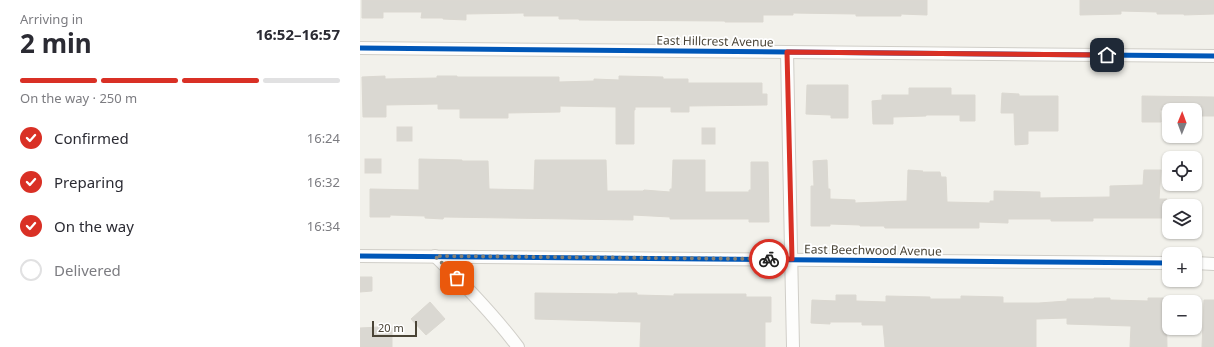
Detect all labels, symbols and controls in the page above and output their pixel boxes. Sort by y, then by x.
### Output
text: Arriving in [20,10,83,28]
text: 16:52–16:57 [255,24,340,44]
text: 2 min [20,25,92,61]
street label: East Hillcrest Avenue [656,31,774,51]
pin [1090,38,1124,72]
icon: home [1096,44,1118,66]
text: On the way · 250 m [20,89,137,107]
north arrow [1162,103,1202,143]
map controls [1162,103,1202,335]
icon: check [20,127,42,149]
text: Confirmed [54,128,129,148]
text: 16:24 [307,129,340,147]
button: locate [1162,151,1202,191]
icon: check [20,171,42,193]
text: Preparing [54,172,124,192]
text: 16:32 [307,173,340,191]
button: layers [1162,199,1202,239]
icon: check [20,215,42,237]
text: On the way [54,216,134,236]
text: 16:34 [307,217,340,235]
courier [749,239,789,279]
street label: East Beechwood Avenue [804,240,942,260]
button: + [1162,247,1202,287]
icon: bike [758,248,780,270]
text: Delivered [54,260,121,280]
pin [440,261,474,295]
icon: bag [446,267,468,289]
button: − [1162,295,1202,335]
scale bar [372,319,417,338]
text: 20 m [378,320,404,335]

